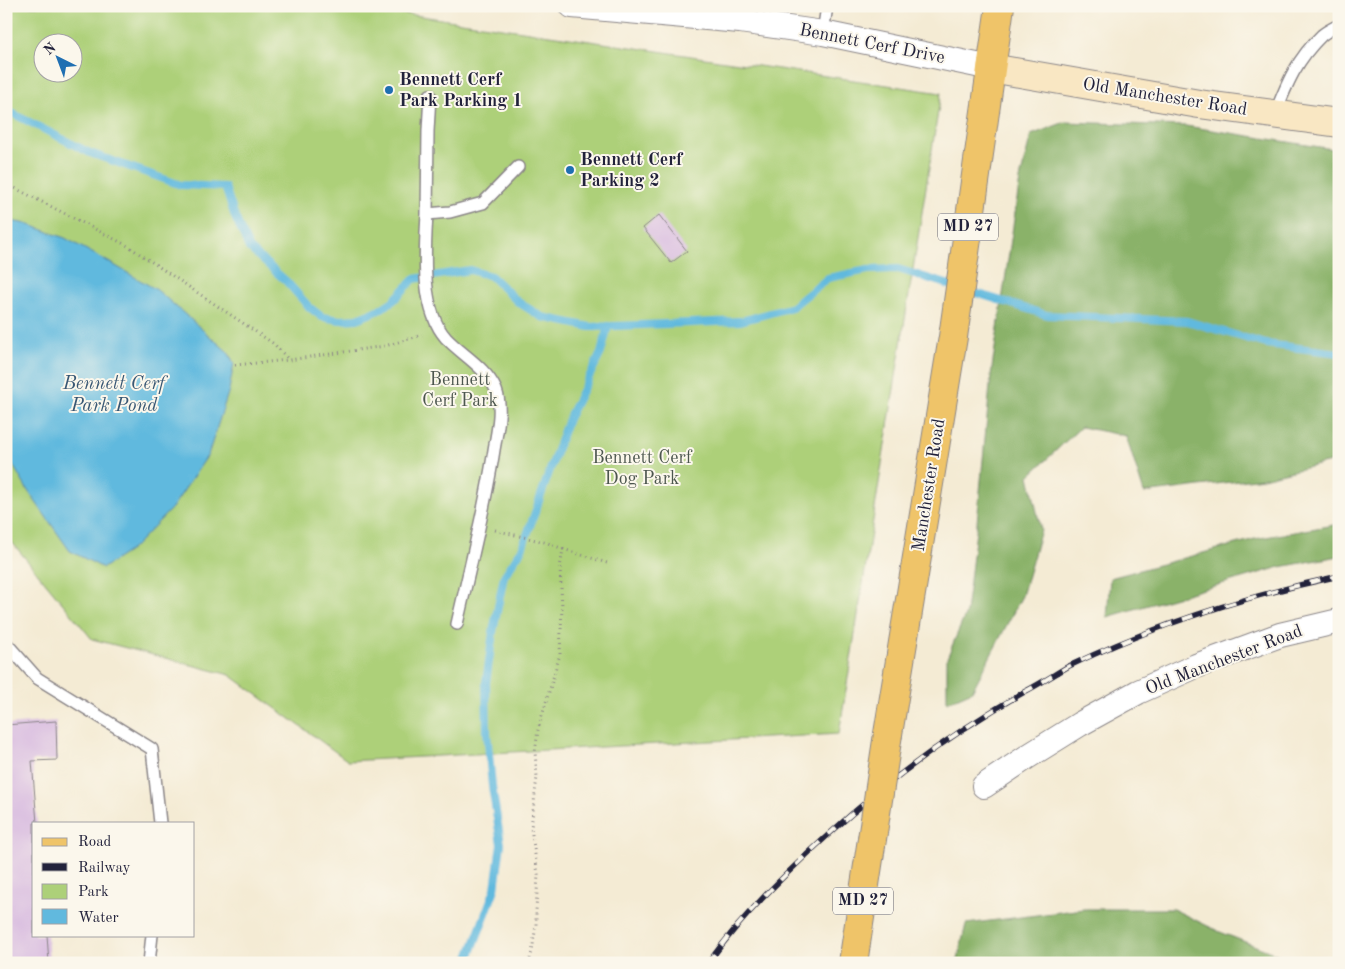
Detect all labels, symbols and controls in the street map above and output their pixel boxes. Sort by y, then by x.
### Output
street label: Bennett Cerf Drive [798,21,946,67]
north arrow [32,32,82,82]
text: N [41,40,59,58]
place label: Bennett Cerf Park Parking 1 [399,71,523,110]
street label: Old Manchester Road [1081,75,1249,119]
marker: Bennett Cerf Park Parking 1 [383,84,395,96]
place label: Bennett Cerf Parking 2 [580,151,684,190]
marker: Bennett Cerf Parking 2 [564,164,576,176]
road number: MD 27 [938,213,998,240]
park label: Bennett Cerf Park [422,371,498,410]
water label: Bennett Cerf Park Pond [62,375,168,416]
street label: Manchester Road [910,417,948,553]
park label: Bennett Cerf Dog Park [592,449,693,488]
street label: Old Manchester Road [1143,622,1305,698]
legend [32,822,195,936]
text: Road [78,835,112,850]
text: Railway [78,861,131,876]
text: Park [78,885,109,900]
road number: MD 27 [833,888,893,914]
text: Water [78,911,119,926]

